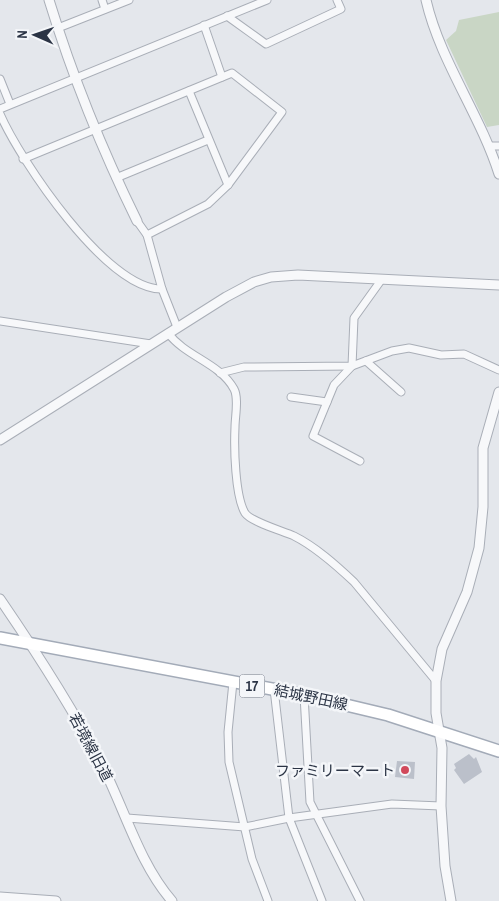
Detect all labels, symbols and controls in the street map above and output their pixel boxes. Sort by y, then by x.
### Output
north arrow [10,10,60,60]
text: N [13,30,31,39]
road number: 17 [240,674,264,698]
street label: 結城野田線 [272,679,350,715]
street label: 若境線旧道 [64,709,118,785]
place label: ファミリーマート [275,760,395,781]
marker: ファミリーマート [399,764,411,776]

